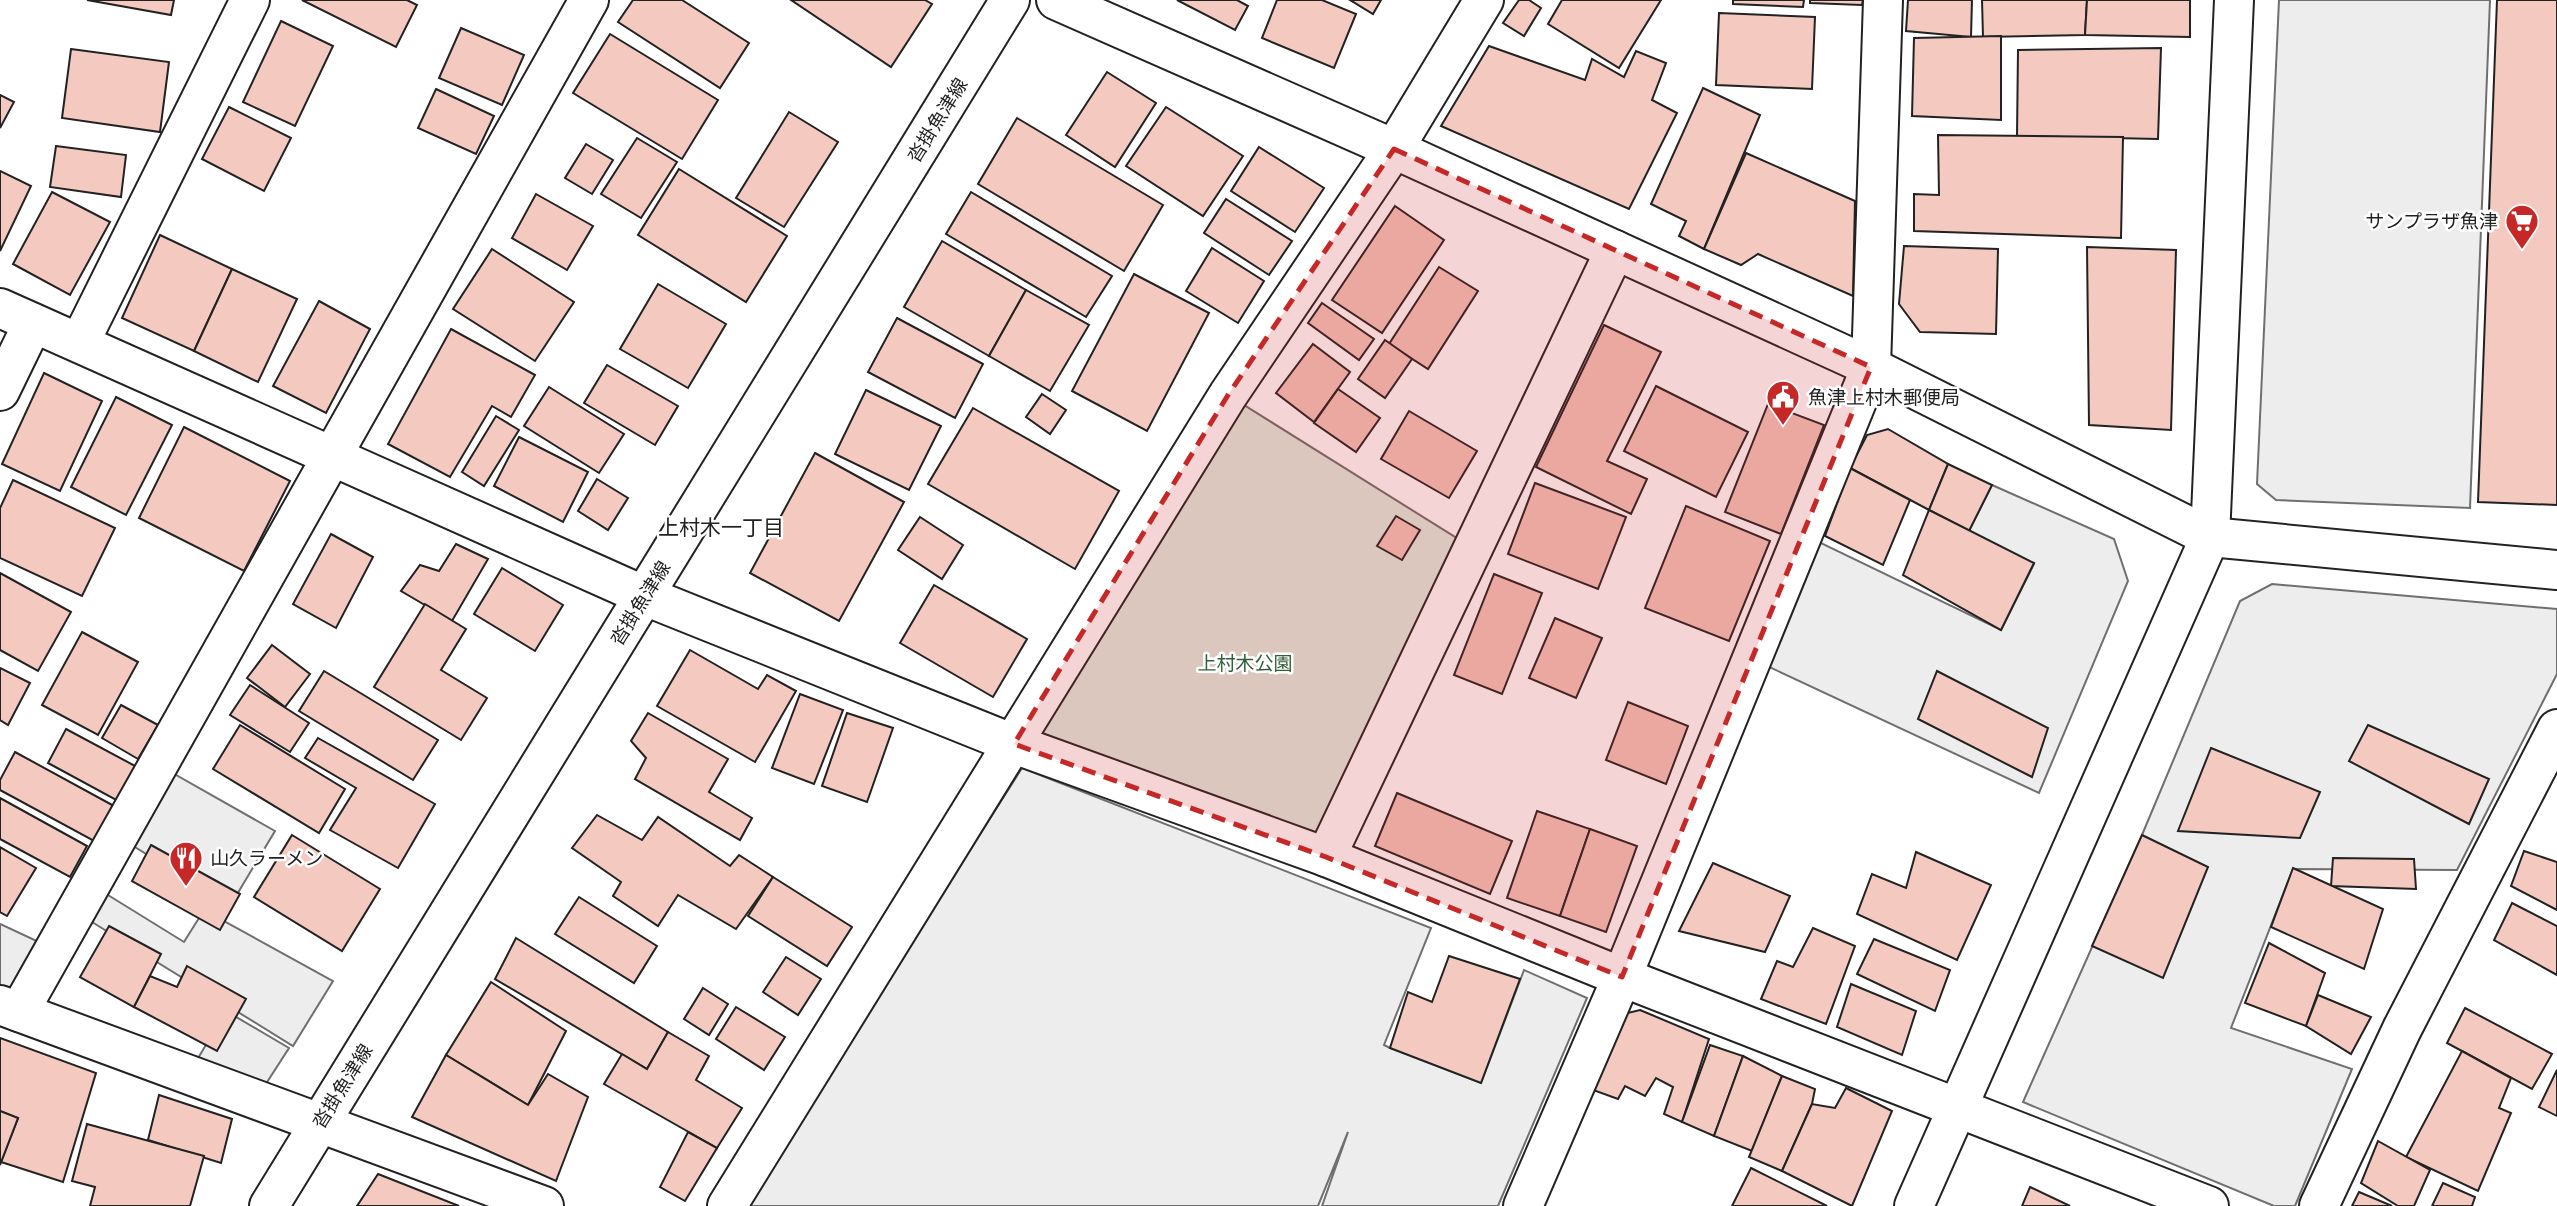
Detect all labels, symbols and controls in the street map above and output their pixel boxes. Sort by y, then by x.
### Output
street label: 沓掛魚津線 [902,73,972,167]
supermarket icon: サンプラザ魚津 [2503,202,2541,251]
place label: サンプラザ魚津 [2366,209,2498,233]
public building icon: 魚津上村木郵便局 [1764,378,1802,427]
place label: 魚津上村木郵便局 [1808,385,1960,409]
district label: 上村木一丁目 [658,514,784,540]
street label: 沓掛魚津線 [605,556,675,650]
park label: 上村木公園 [1197,651,1293,675]
restaurant icon: 山久ラーメン [167,839,205,888]
place label: 山久ラーメン [210,846,323,870]
street label: 沓掛魚津線 [307,1039,377,1133]

